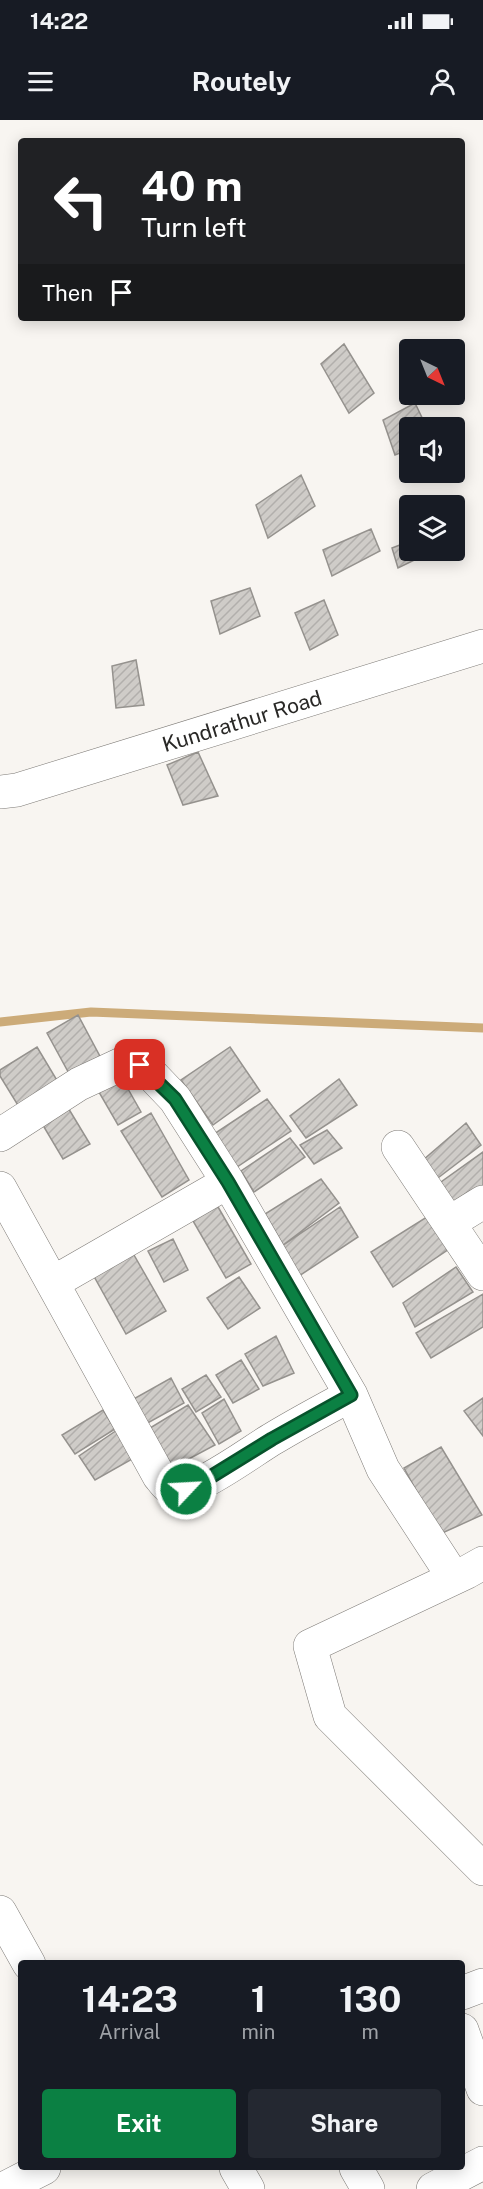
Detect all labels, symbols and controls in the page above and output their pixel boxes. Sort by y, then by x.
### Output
text: 14:22 [30,8,88,34]
icon: menu [24,65,57,98]
text: Routely [192,65,291,97]
icon: person [426,65,459,98]
text: 40 m [141,161,243,210]
icon: left [42,162,120,240]
text: Turn left [141,211,247,243]
icon: arrive [105,276,138,309]
text: Then [42,280,93,306]
north arrow [399,339,465,405]
map controls [399,339,465,561]
button: sound [399,417,465,483]
button: layers [399,495,465,561]
street label: Kundrathur Road [159,685,325,757]
pin [114,1039,165,1090]
icon: arrive [123,1048,156,1081]
position arrow [154,1457,218,1521]
text: 14:23 [82,1978,178,2020]
text: 1 [251,1978,266,2020]
text: 130 [339,1978,401,2020]
text: Arrival [99,2020,161,2044]
text: min [241,2020,275,2044]
text: m [362,2020,379,2044]
button: Exit [42,2089,236,2158]
button: Share [248,2089,441,2158]

